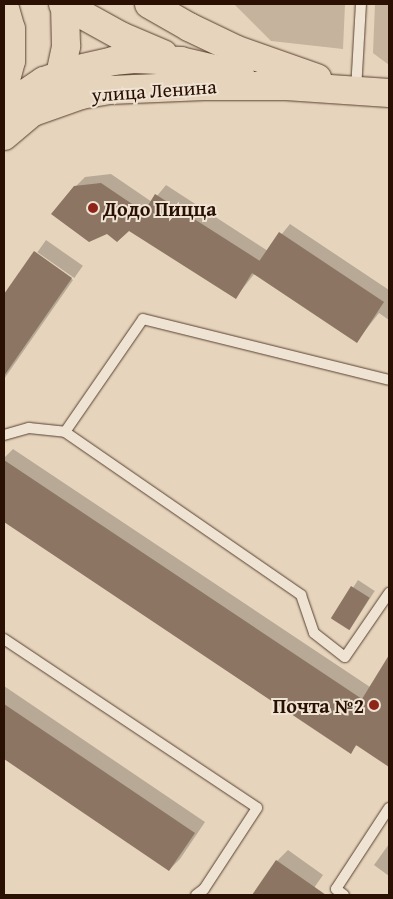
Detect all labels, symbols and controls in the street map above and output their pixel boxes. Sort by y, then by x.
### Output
street label: улица Ленина [91,74,217,106]
place label: Додо Пицца [103,196,217,220]
marker: Додо Пицца [87,202,99,214]
place label: Почта №2 [273,693,364,717]
marker: Почта №2 [368,699,380,711]

